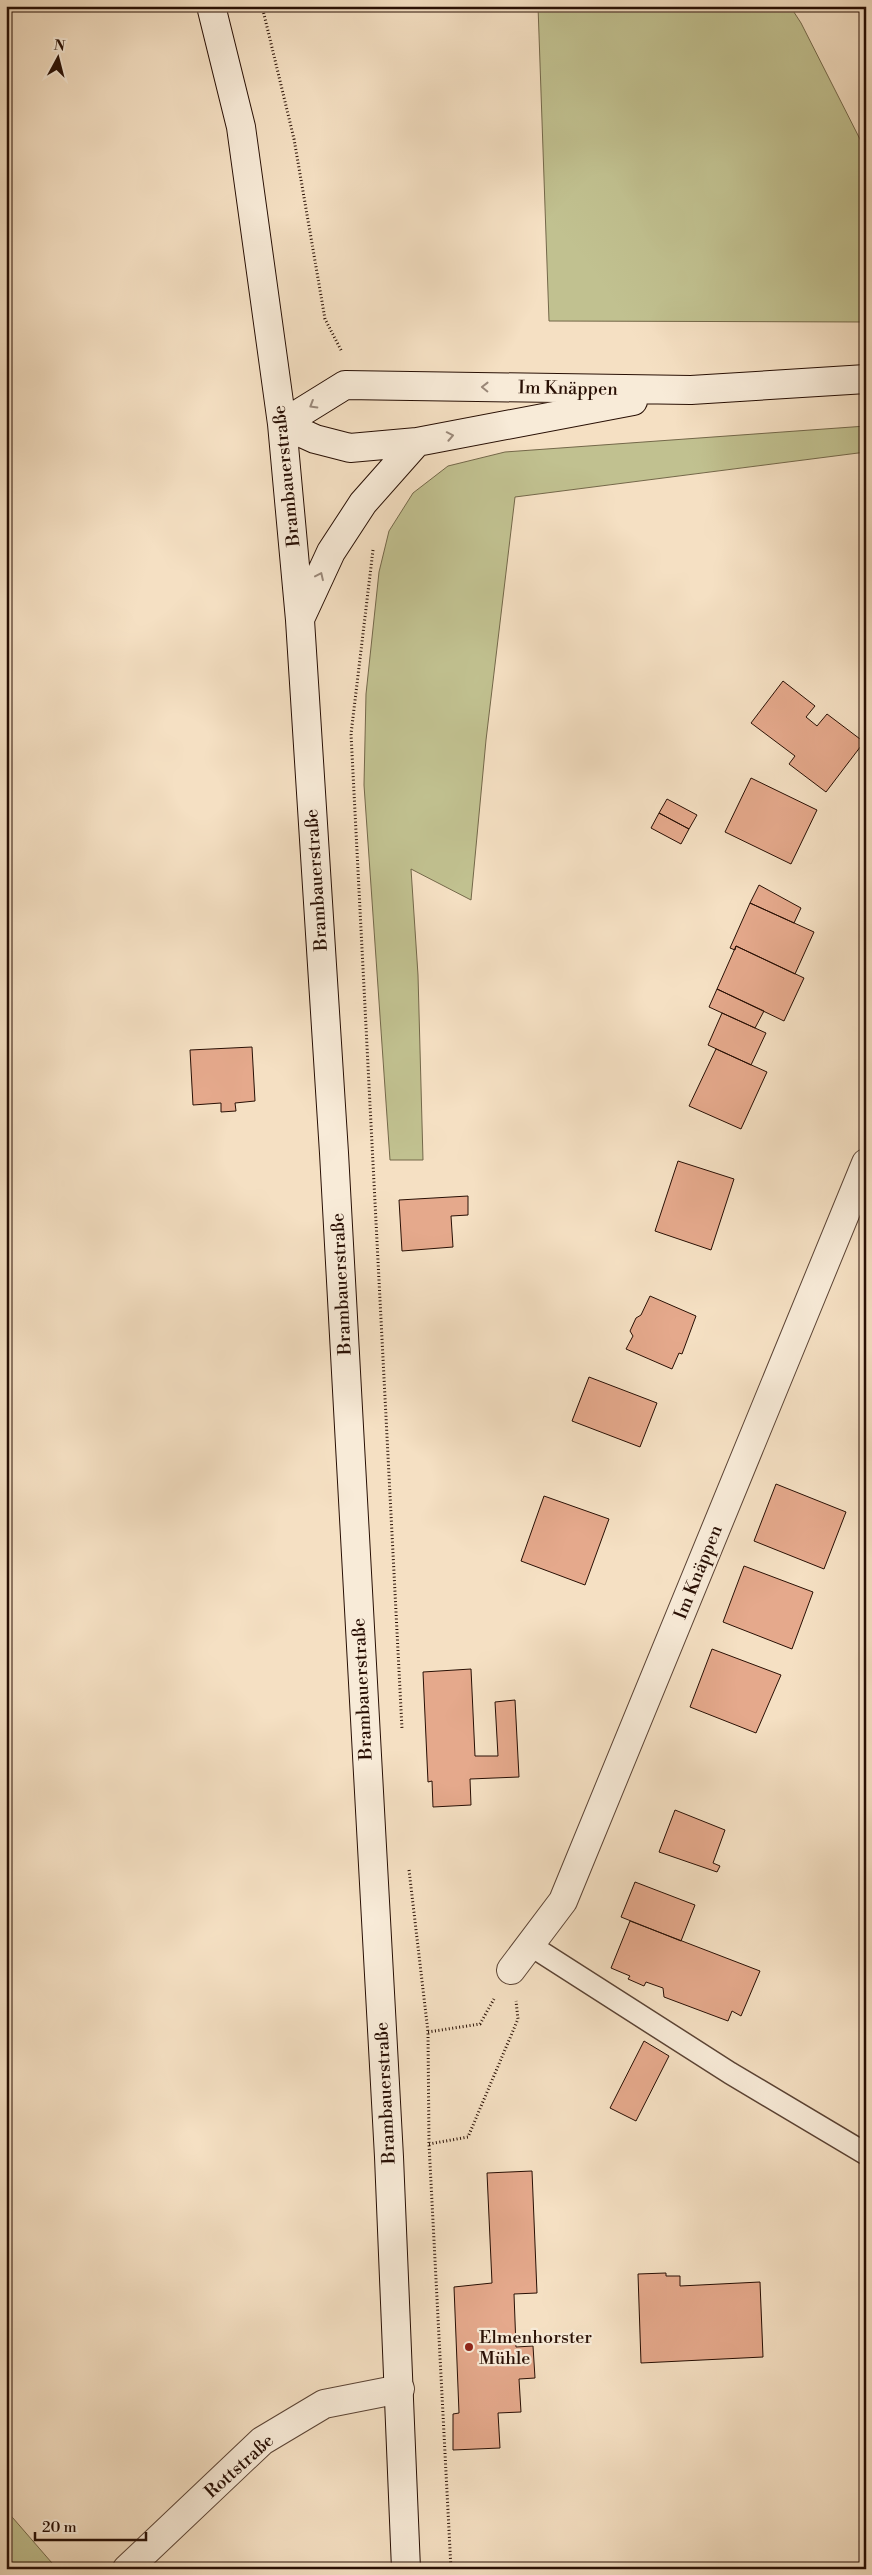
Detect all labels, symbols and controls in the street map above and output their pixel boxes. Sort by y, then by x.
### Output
north arrow [32,32,82,82]
text: N [53,36,66,56]
street label: Im Knäppen [518,376,618,401]
one-way arrow [481,382,488,392]
one-way arrow [310,398,319,408]
street label: Brambauerstraße [268,404,305,549]
one-way arrow [446,431,455,441]
one-way arrow [314,572,324,581]
street label: Brambauerstraße [300,808,333,953]
street label: Brambauerstraße [326,1212,357,1357]
street label: Im Knäppen [669,1521,728,1623]
street label: Brambauerstraße [347,1617,378,1762]
street label: Brambauerstraße [370,2021,401,2166]
place label: Elmenhorster Mühle [479,2326,592,2370]
marker: Elmenhorster Mühle [463,2341,475,2353]
street label: Rottstraße [200,2429,279,2503]
scale bar [35,2510,146,2542]
text: 20 m [42,2518,77,2537]

